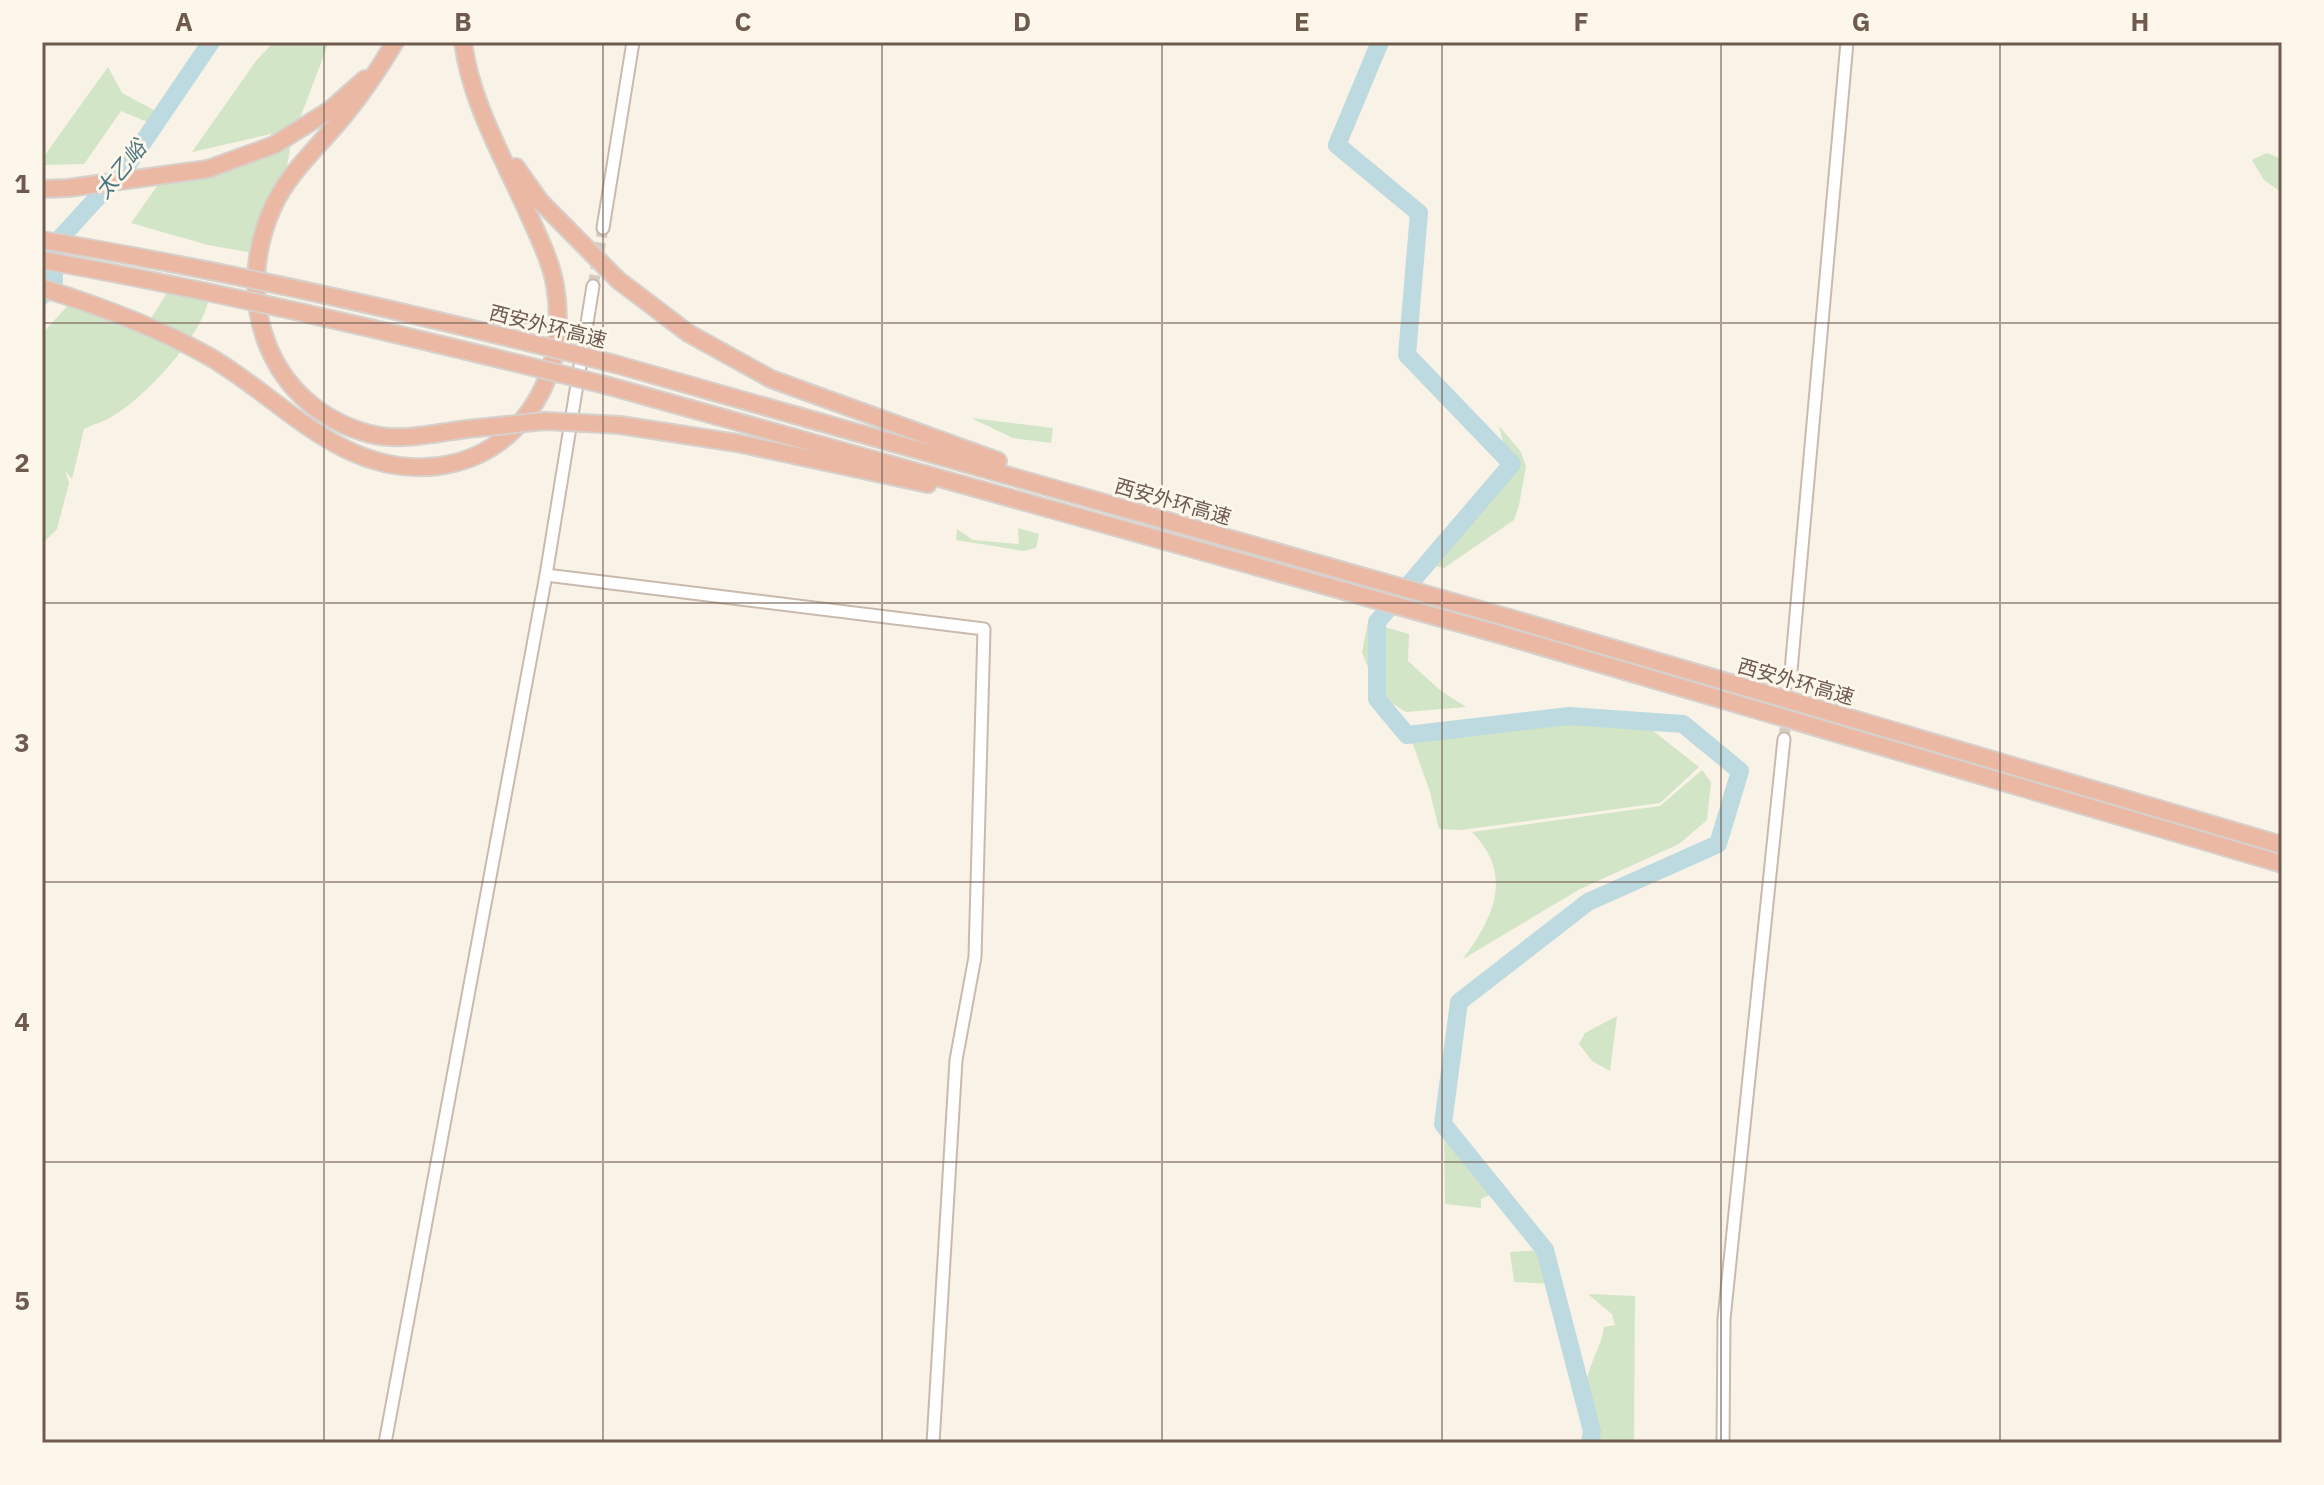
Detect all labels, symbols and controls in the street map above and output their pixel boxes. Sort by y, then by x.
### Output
text: A [175,4,193,38]
text: B [454,4,472,38]
text: C [735,4,752,38]
text: D [1013,4,1031,38]
text: E [1294,4,1310,38]
text: F [1573,4,1589,38]
text: G [1852,4,1870,38]
text: H [2131,4,2149,38]
water label: 太乙峪 [88,132,154,204]
text: 1 [14,166,30,200]
street label: 西安外环高速 [487,298,609,354]
text: 2 [14,445,30,479]
street label: 西安外环高速 [1112,471,1234,531]
street label: 西安外环高速 [1735,651,1857,711]
text: 3 [14,725,30,759]
text: 4 [14,1004,30,1038]
text: 5 [14,1283,30,1317]

